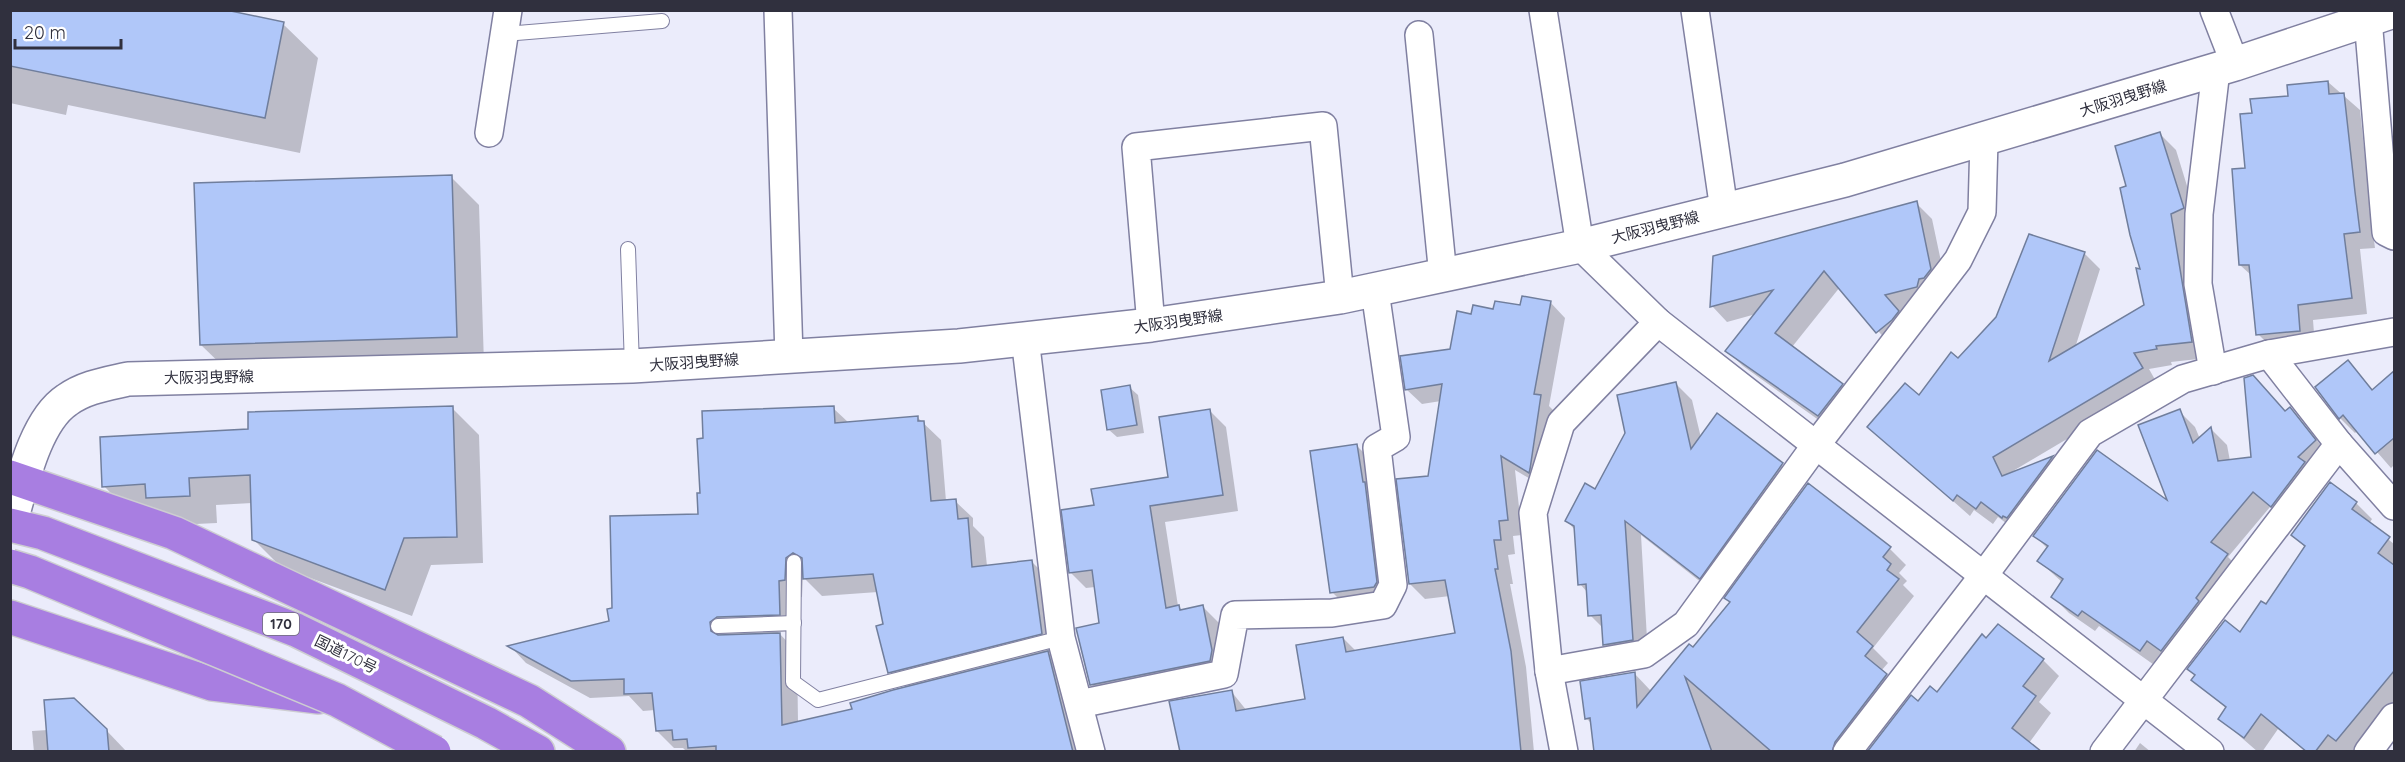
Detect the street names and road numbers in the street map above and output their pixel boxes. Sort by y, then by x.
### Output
street label: 大阪羽曳野線 [2077,76,2169,120]
street label: 大阪羽曳野線 [1609,207,1701,247]
street label: 大阪羽曳野線 [1132,305,1224,337]
street label: 大阪羽曳野線 [648,349,740,375]
street label: 大阪羽曳野線 [164,367,254,387]
road number: 170 [263,613,299,635]
street label: 国道170号 [312,631,380,677]

